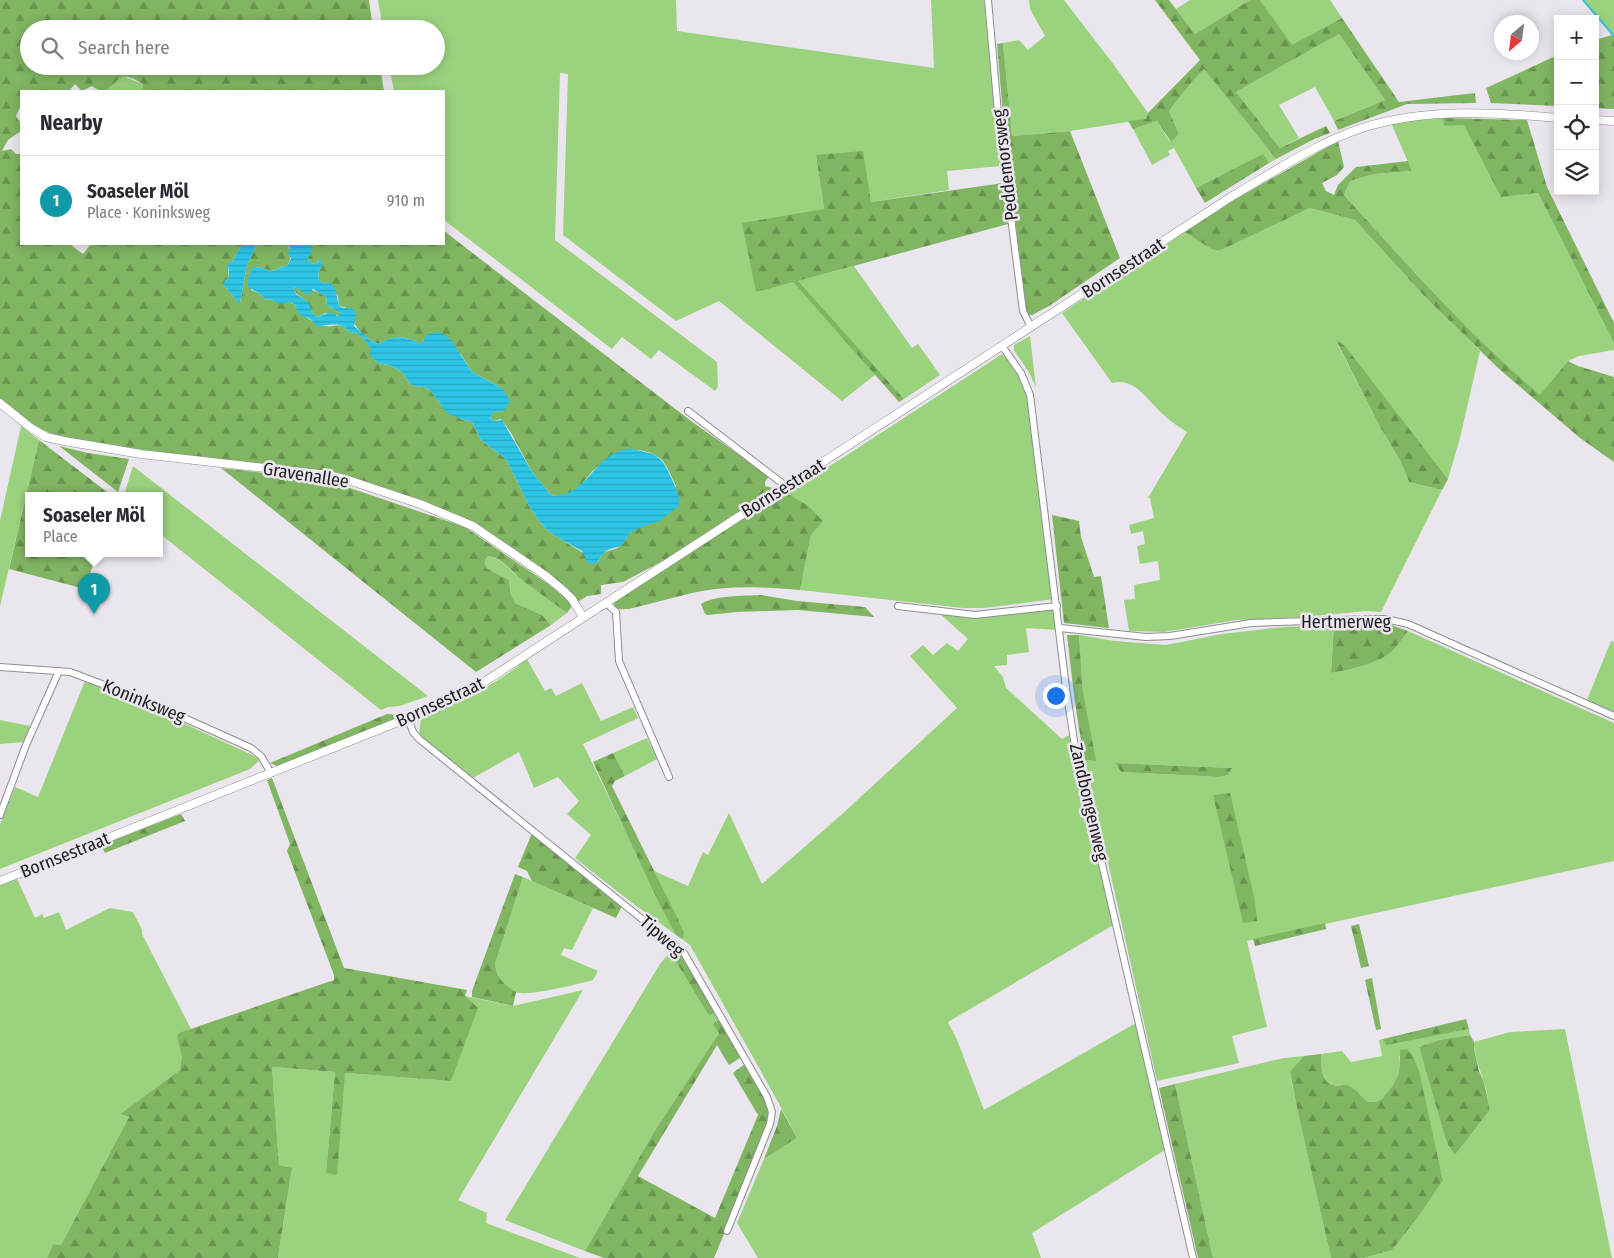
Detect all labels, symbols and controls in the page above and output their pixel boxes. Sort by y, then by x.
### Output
north arrow [1494,15,1539,60]
map controls [1554,15,1599,195]
button: + [1554,15,1599,60]
search box [20,20,445,75]
icon: search [38,34,66,62]
text: Search here [78,36,170,59]
button: − [1554,60,1599,105]
button: locate [1554,105,1599,150]
street label: Peddemorsweg [987,108,1023,222]
text: Nearby [40,110,102,136]
button: layers [1554,150,1599,195]
text: Soaseler Möl [87,180,189,203]
text: 1 [53,191,59,210]
text: 910 m [387,191,425,210]
text: Place · Koninksweg [87,203,210,222]
street label: Bornsestraat [1077,233,1169,303]
street label: Bornsestraat [737,454,829,522]
street label: Gravenallee [261,457,351,493]
popup [25,492,163,557]
text: Soaseler Möl [43,504,145,527]
text: Place [43,527,78,546]
pin: 1 [78,573,110,614]
street label: Hertmerweg [1301,611,1392,633]
street label: Bornsestraat [393,672,488,732]
street label: Koninksweg [99,674,189,728]
your location [1043,683,1069,709]
street label: Zandbongenweg [1065,741,1113,864]
street label: Bornsestraat [17,827,113,883]
street label: Tipweg [635,911,689,962]

